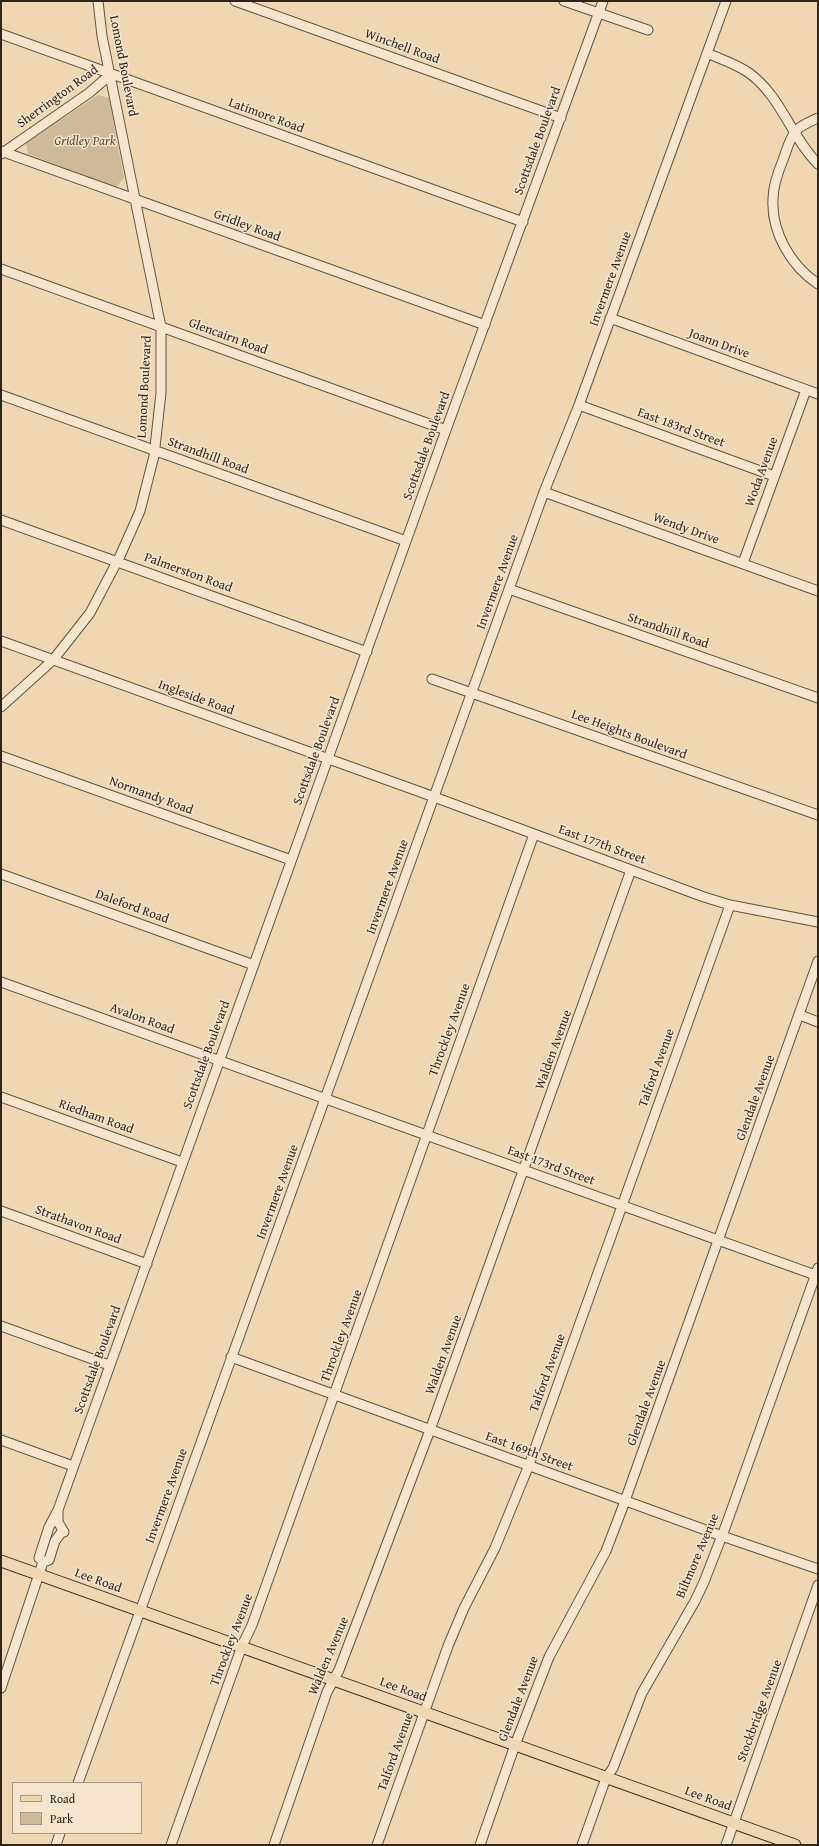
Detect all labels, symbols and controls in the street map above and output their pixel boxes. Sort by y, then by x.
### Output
street label: Lomond Boulevard [106,14,140,118]
street label: Winchell Road [363,26,441,68]
street label: Sherrington Road [14,62,102,132]
street label: Scottsdale Boulevard [511,85,565,197]
street label: Latimore Road [226,95,306,137]
park label: Gridley Park [54,134,116,150]
street label: Gridley Road [211,207,283,245]
street label: Invermere Avenue [587,229,635,329]
street label: Glencairn Road [186,315,270,359]
street label: Joann Drive [686,326,752,362]
street label: Lomond Boulevard [135,335,155,439]
street label: Scottsdale Boulevard [400,390,454,502]
street label: East 183rd Street [635,405,727,451]
street label: Strandhill Road [165,434,251,478]
street label: Woda Avenue [742,435,782,509]
street label: Wendy Drive [651,510,721,548]
street label: Invermere Avenue [474,532,522,632]
street label: Palmerston Road [142,550,234,596]
street label: Strandhill Road [625,610,711,652]
street label: Ingleside Road [156,677,236,719]
street label: Scottsdale Boulevard [290,695,344,807]
street label: Lee Heights Boulevard [569,707,689,763]
street label: Normandy Road [107,774,195,818]
street label: East 177th Street [556,822,648,868]
street label: Invermere Avenue [364,837,412,937]
street label: Daleford Road [93,887,171,927]
street label: Throckley Avenue [426,981,474,1079]
street label: Scottsdale Boulevard [180,999,234,1111]
street label: Avalon Road [108,1000,176,1038]
street label: Walden Avenue [532,1008,576,1092]
street label: Talford Avenue [636,1027,678,1109]
street label: Glendale Avenue [733,1053,779,1143]
street label: Riedham Road [57,1096,135,1138]
street label: Invermere Avenue [254,1142,302,1242]
street label: East 173rd Street [505,1143,597,1189]
street label: Strathavon Road [33,1202,123,1248]
street label: Throckley Avenue [318,1287,366,1385]
street label: Scottsdale Boulevard [71,1304,125,1416]
street label: Walden Avenue [422,1313,466,1397]
street label: Talford Avenue [527,1332,569,1414]
street label: Glendale Avenue [624,1358,670,1448]
street label: East 169th Street [483,1429,575,1475]
street label: Invermere Avenue [143,1446,191,1546]
street label: Biltmore Avenue [673,1511,723,1601]
street label: Lee Road [72,1565,124,1597]
street label: Throckley Avenue [207,1592,257,1688]
street label: Walden Avenue [306,1615,352,1697]
street label: Glendale Avenue [496,1654,542,1744]
street label: Stockbridge Avenue [734,1658,786,1764]
street label: Lee Road [377,1674,429,1706]
street label: Talford Avenue [375,1711,417,1793]
legend [12,1782,142,1834]
street label: Lee Road [682,1783,734,1815]
text: Road [50,1790,75,1807]
text: Park [50,1810,73,1827]

